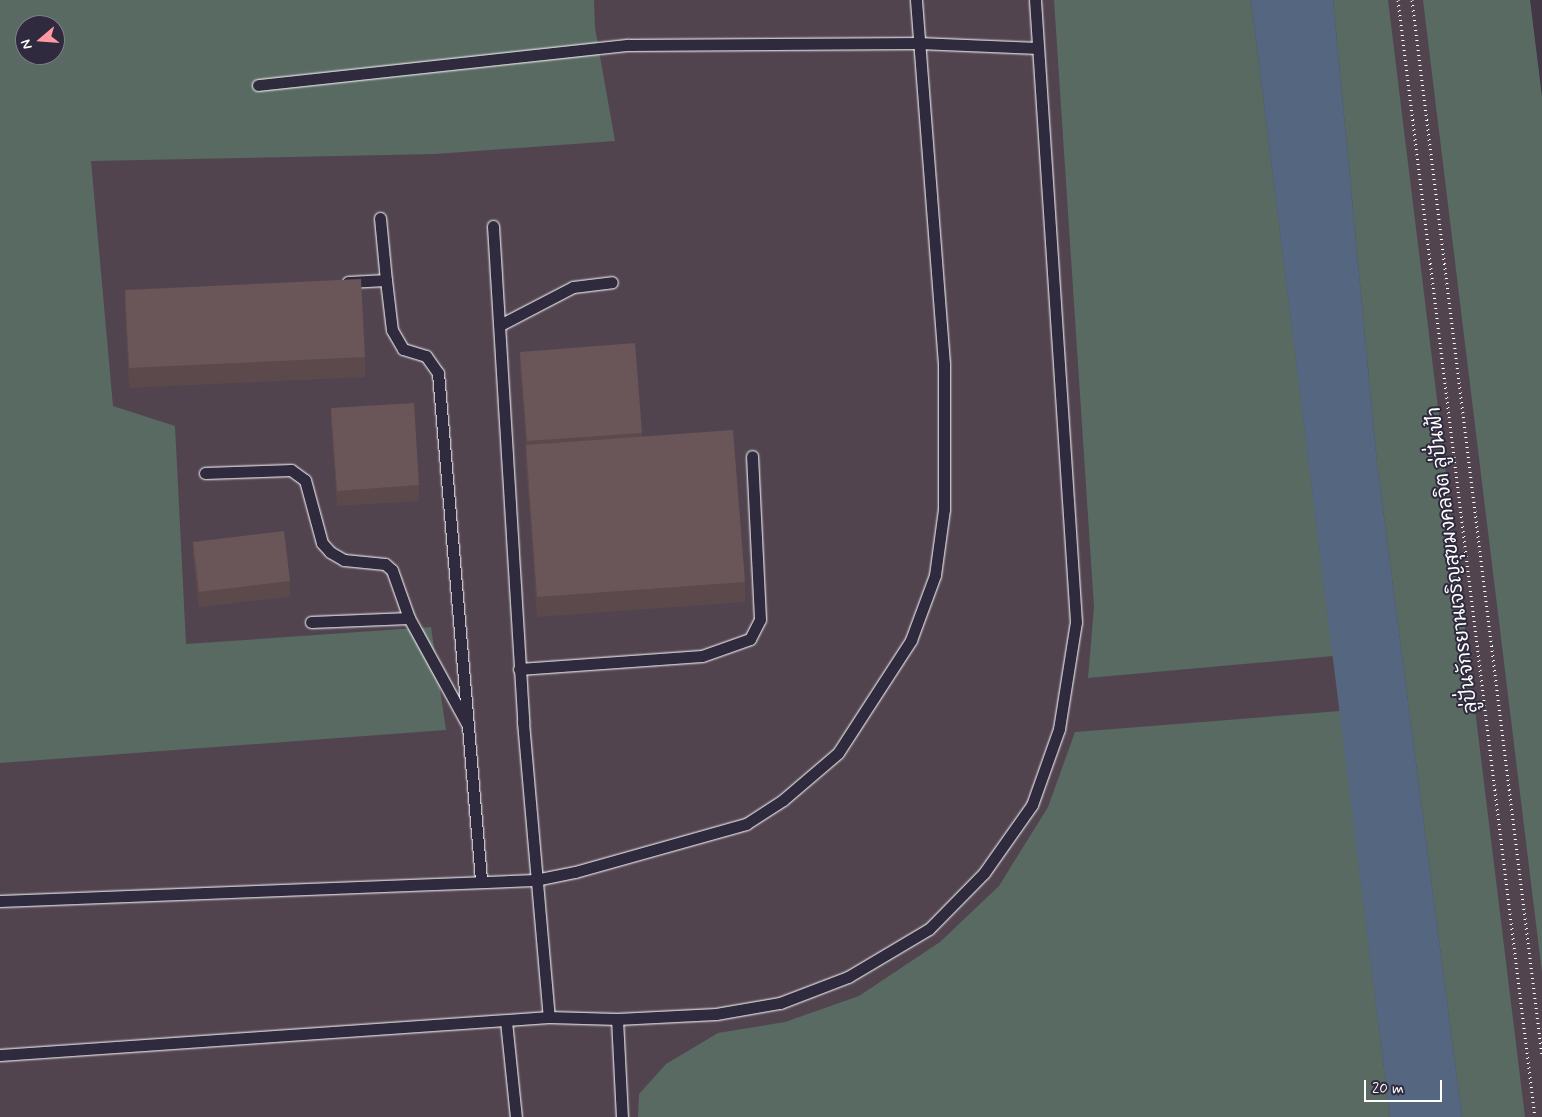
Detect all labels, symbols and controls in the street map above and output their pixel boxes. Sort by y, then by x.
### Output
north arrow [15,15,65,65]
text: N [17,37,37,52]
street label: ลู่ปั่นจักรยานเจริญสุขมงคลจิต ลู่ปั่นฟ้า [1423,406,1483,714]
scale bar [1367,1070,1444,1102]
text: 20 m [1372,1079,1404,1099]

